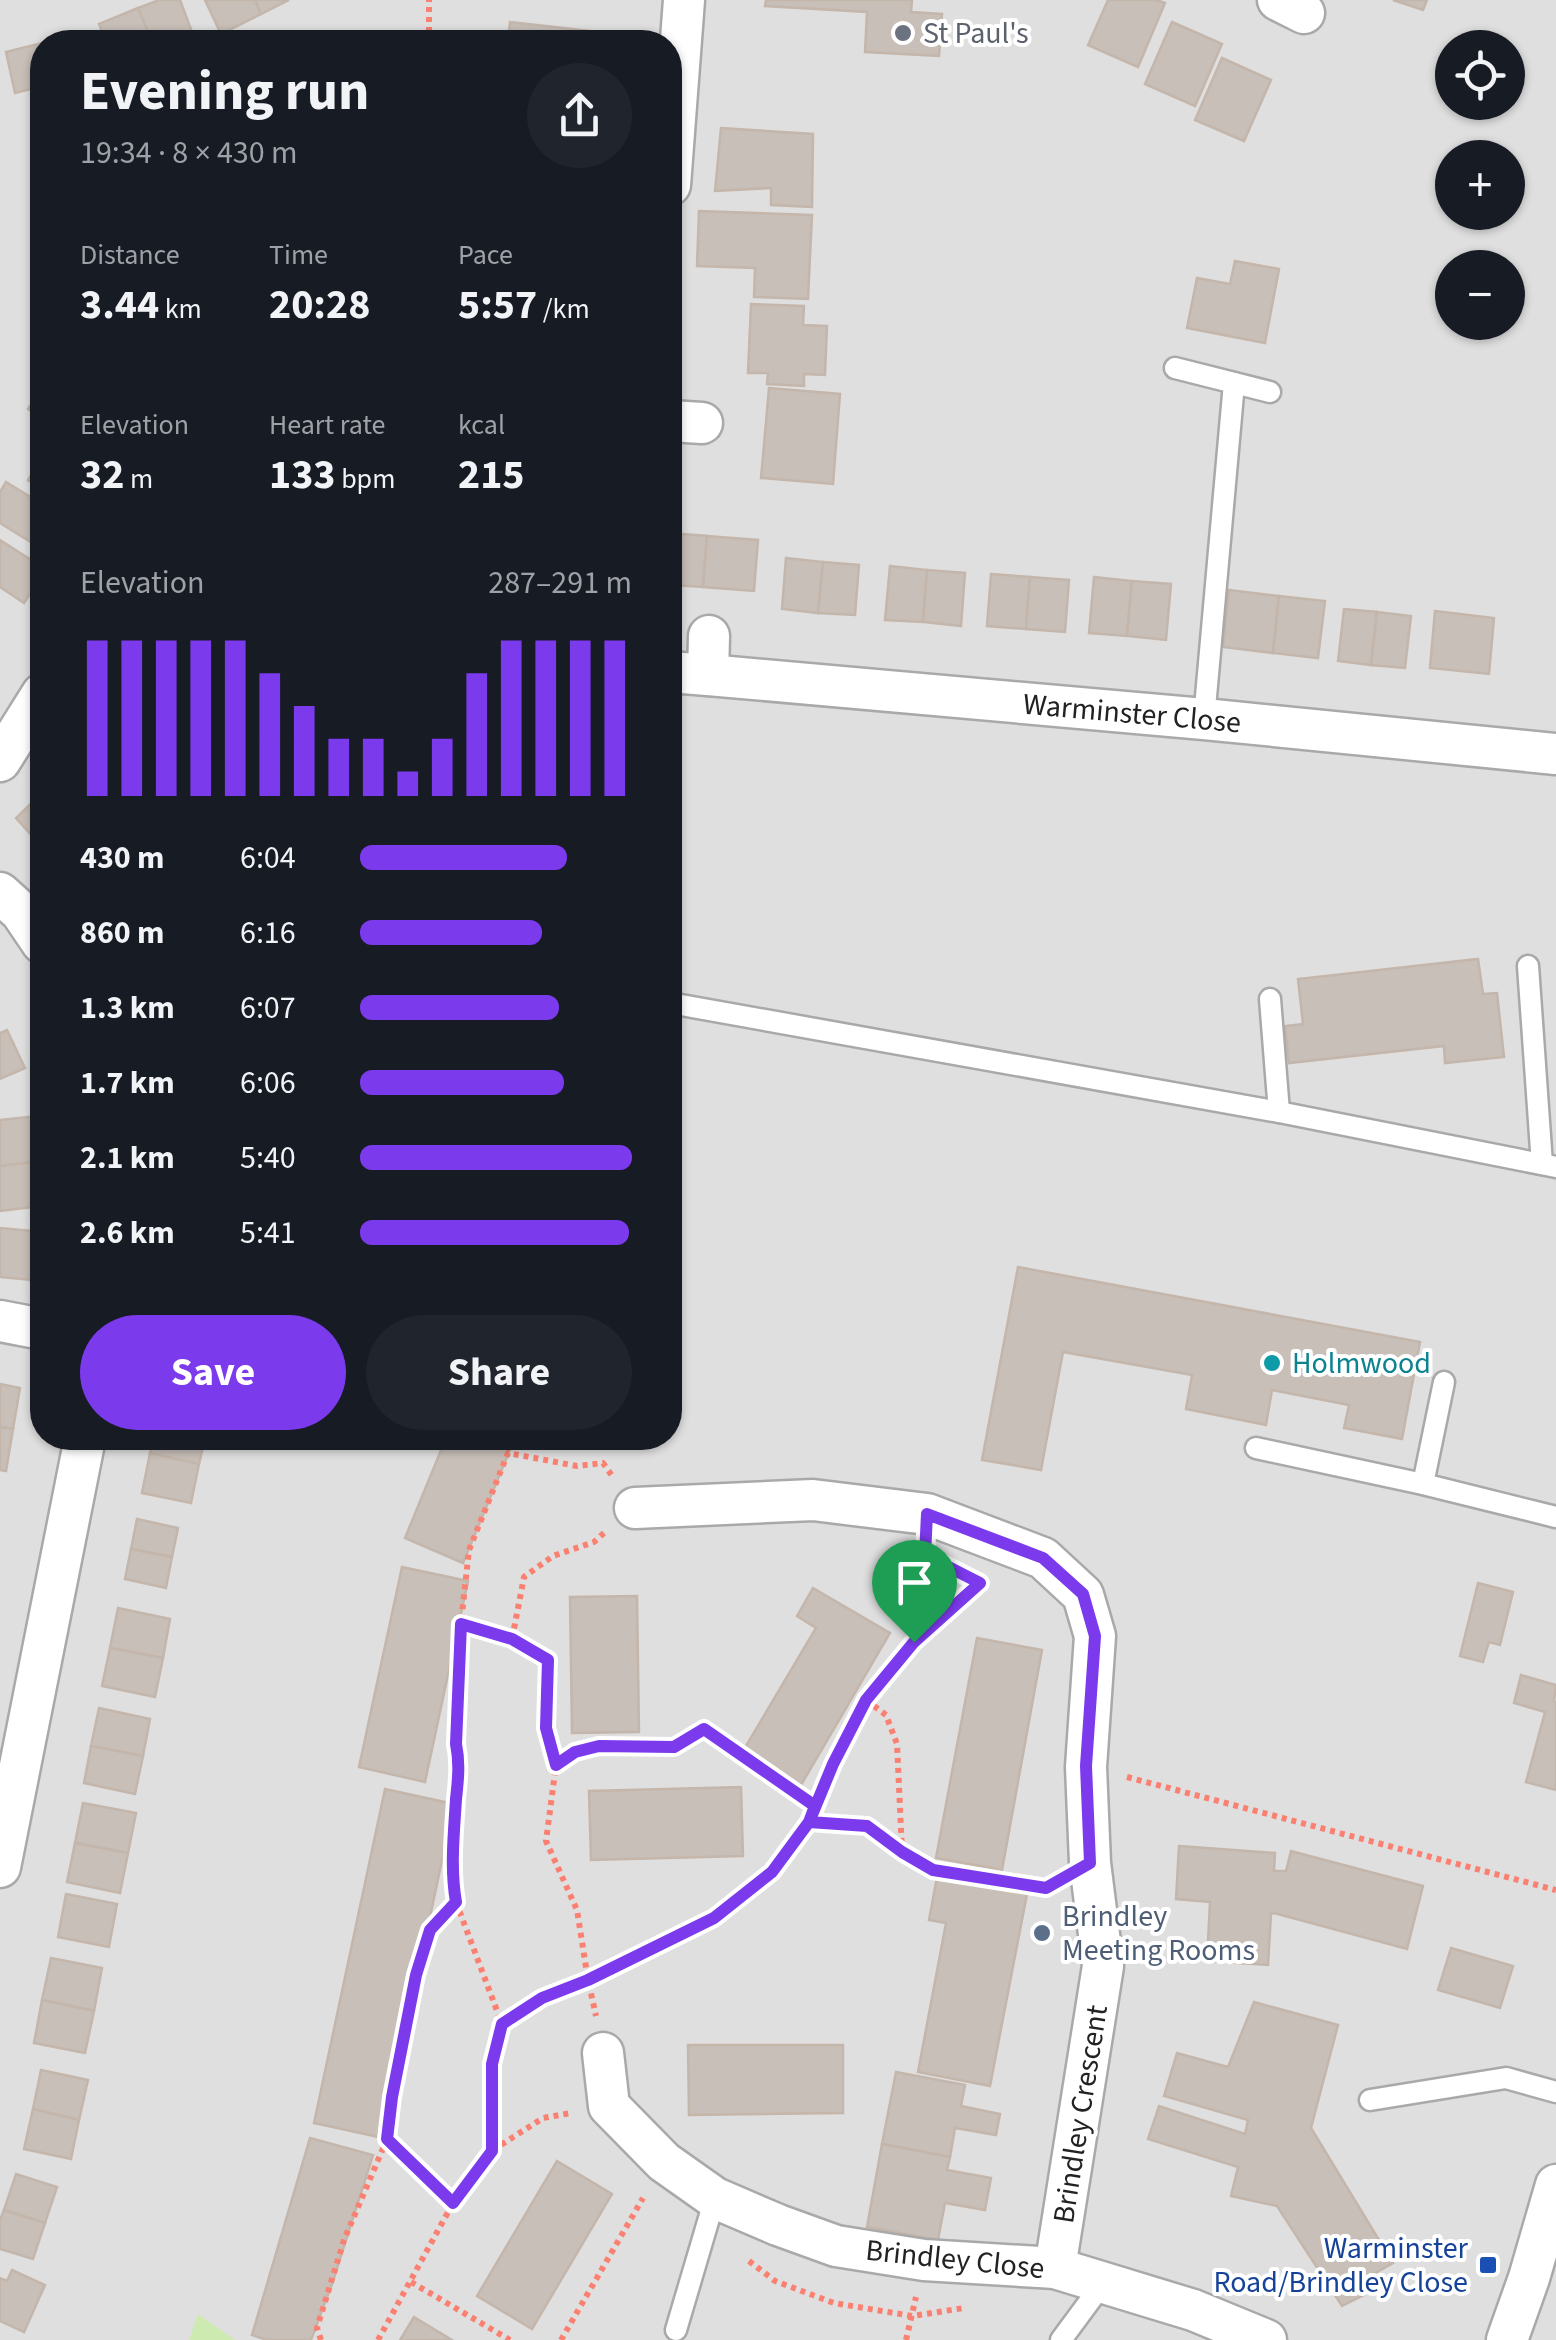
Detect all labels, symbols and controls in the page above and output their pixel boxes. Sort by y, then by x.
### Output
place label: St Paul's [923,12,1029,55]
marker: St Paul's [892,22,914,44]
map controls [1435,30,1525,340]
button: locate [1435,30,1525,120]
text: Evening run [80,53,369,131]
button: share [527,63,632,168]
text: 19:34 · 8 × 430 m [80,130,298,176]
button: + [1435,140,1525,230]
text: Distance [80,235,180,275]
text: Time [269,235,328,275]
text: Pace [458,235,513,275]
button: − [1435,250,1525,340]
text: 3.44 [80,275,159,335]
text: 20:28 [269,275,370,335]
text: 5:57 [458,275,537,335]
text: km [159,289,202,329]
text: /km [537,289,590,329]
text: Elevation [80,405,189,445]
text: Heart rate [269,405,385,445]
text: kcal [458,405,505,445]
text: 32 [80,445,124,505]
text: 133 [269,445,336,505]
text: 215 [458,445,525,505]
text: m [124,459,153,499]
text: bpm [336,459,395,499]
text: Elevation [80,560,205,606]
text: 287–291 m [488,560,632,606]
street label: Warminster Close [1021,683,1243,744]
text: 430 m [80,835,165,881]
text: 6:04 [240,835,296,881]
text: 860 m [80,910,165,956]
text: 6:16 [240,910,296,956]
text: 1.3 km [80,985,175,1031]
text: 6:07 [240,985,296,1031]
text: 1.7 km [80,1060,175,1106]
text: 6:06 [240,1060,296,1106]
text: 2.1 km [80,1135,175,1181]
text: 5:40 [240,1135,296,1181]
text: 2.6 km [80,1210,175,1256]
text: 5:41 [240,1210,296,1256]
button: Save [80,1315,346,1430]
button: Share [366,1315,632,1430]
place label: Holmwood [1292,1342,1431,1385]
marker: Holmwood [1261,1352,1283,1374]
pin [872,1540,957,1643]
icon: arrive [887,1555,942,1610]
place label: Brindley Meeting Rooms [1062,1895,1255,1972]
marker: Brindley Meeting Rooms [1031,1922,1053,1944]
street label: Brindley Crescent [1042,2002,1119,2226]
place label: Warminster Road/Brindley Close [1214,2227,1469,2304]
street label: Brindley Close [863,2229,1047,2290]
marker: Warminster Road/Brindley Close [1477,2254,1499,2276]

